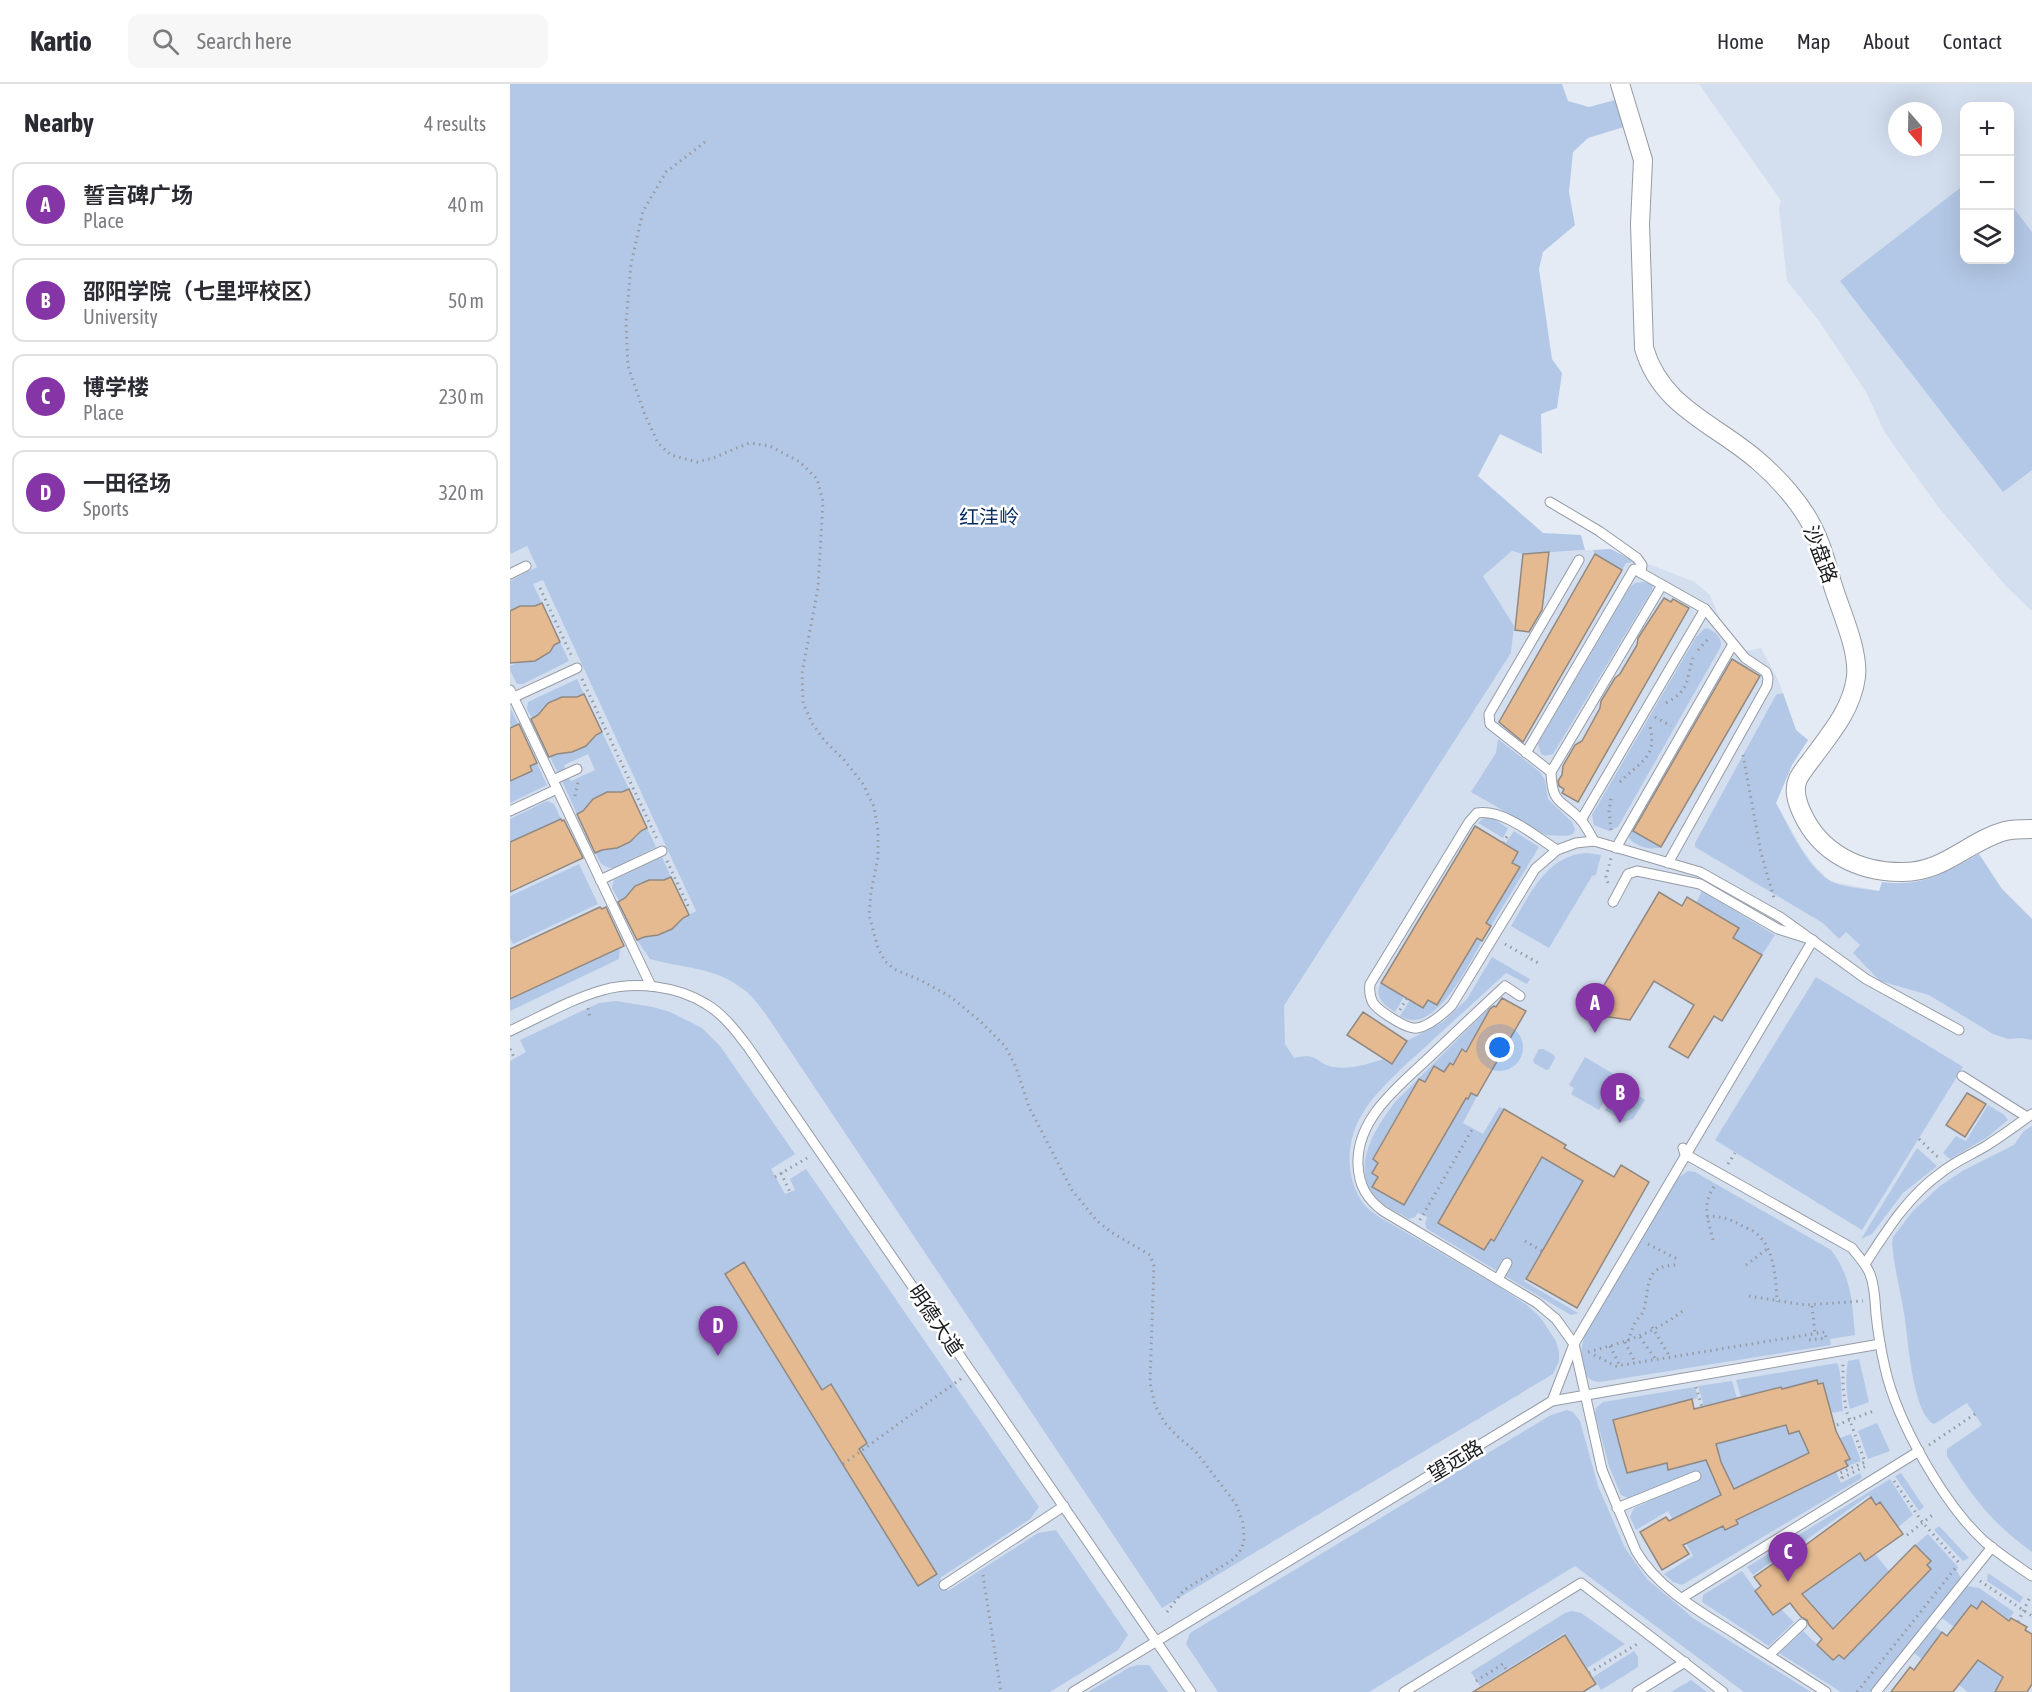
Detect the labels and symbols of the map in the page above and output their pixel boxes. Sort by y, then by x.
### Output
north arrow [1888,102,1942,156]
park label: 红洼岭 [959,505,1019,528]
street label: 沙盘路 [1800,522,1842,586]
pin: A [1576,984,1614,1033]
your location [1485,1033,1514,1062]
pin: B [1600,1074,1640,1123]
street label: 明德大道 [904,1280,968,1360]
pin: D [698,1306,738,1356]
street label: 望远路 [1423,1435,1487,1485]
pin: C [1768,1532,1808,1582]

